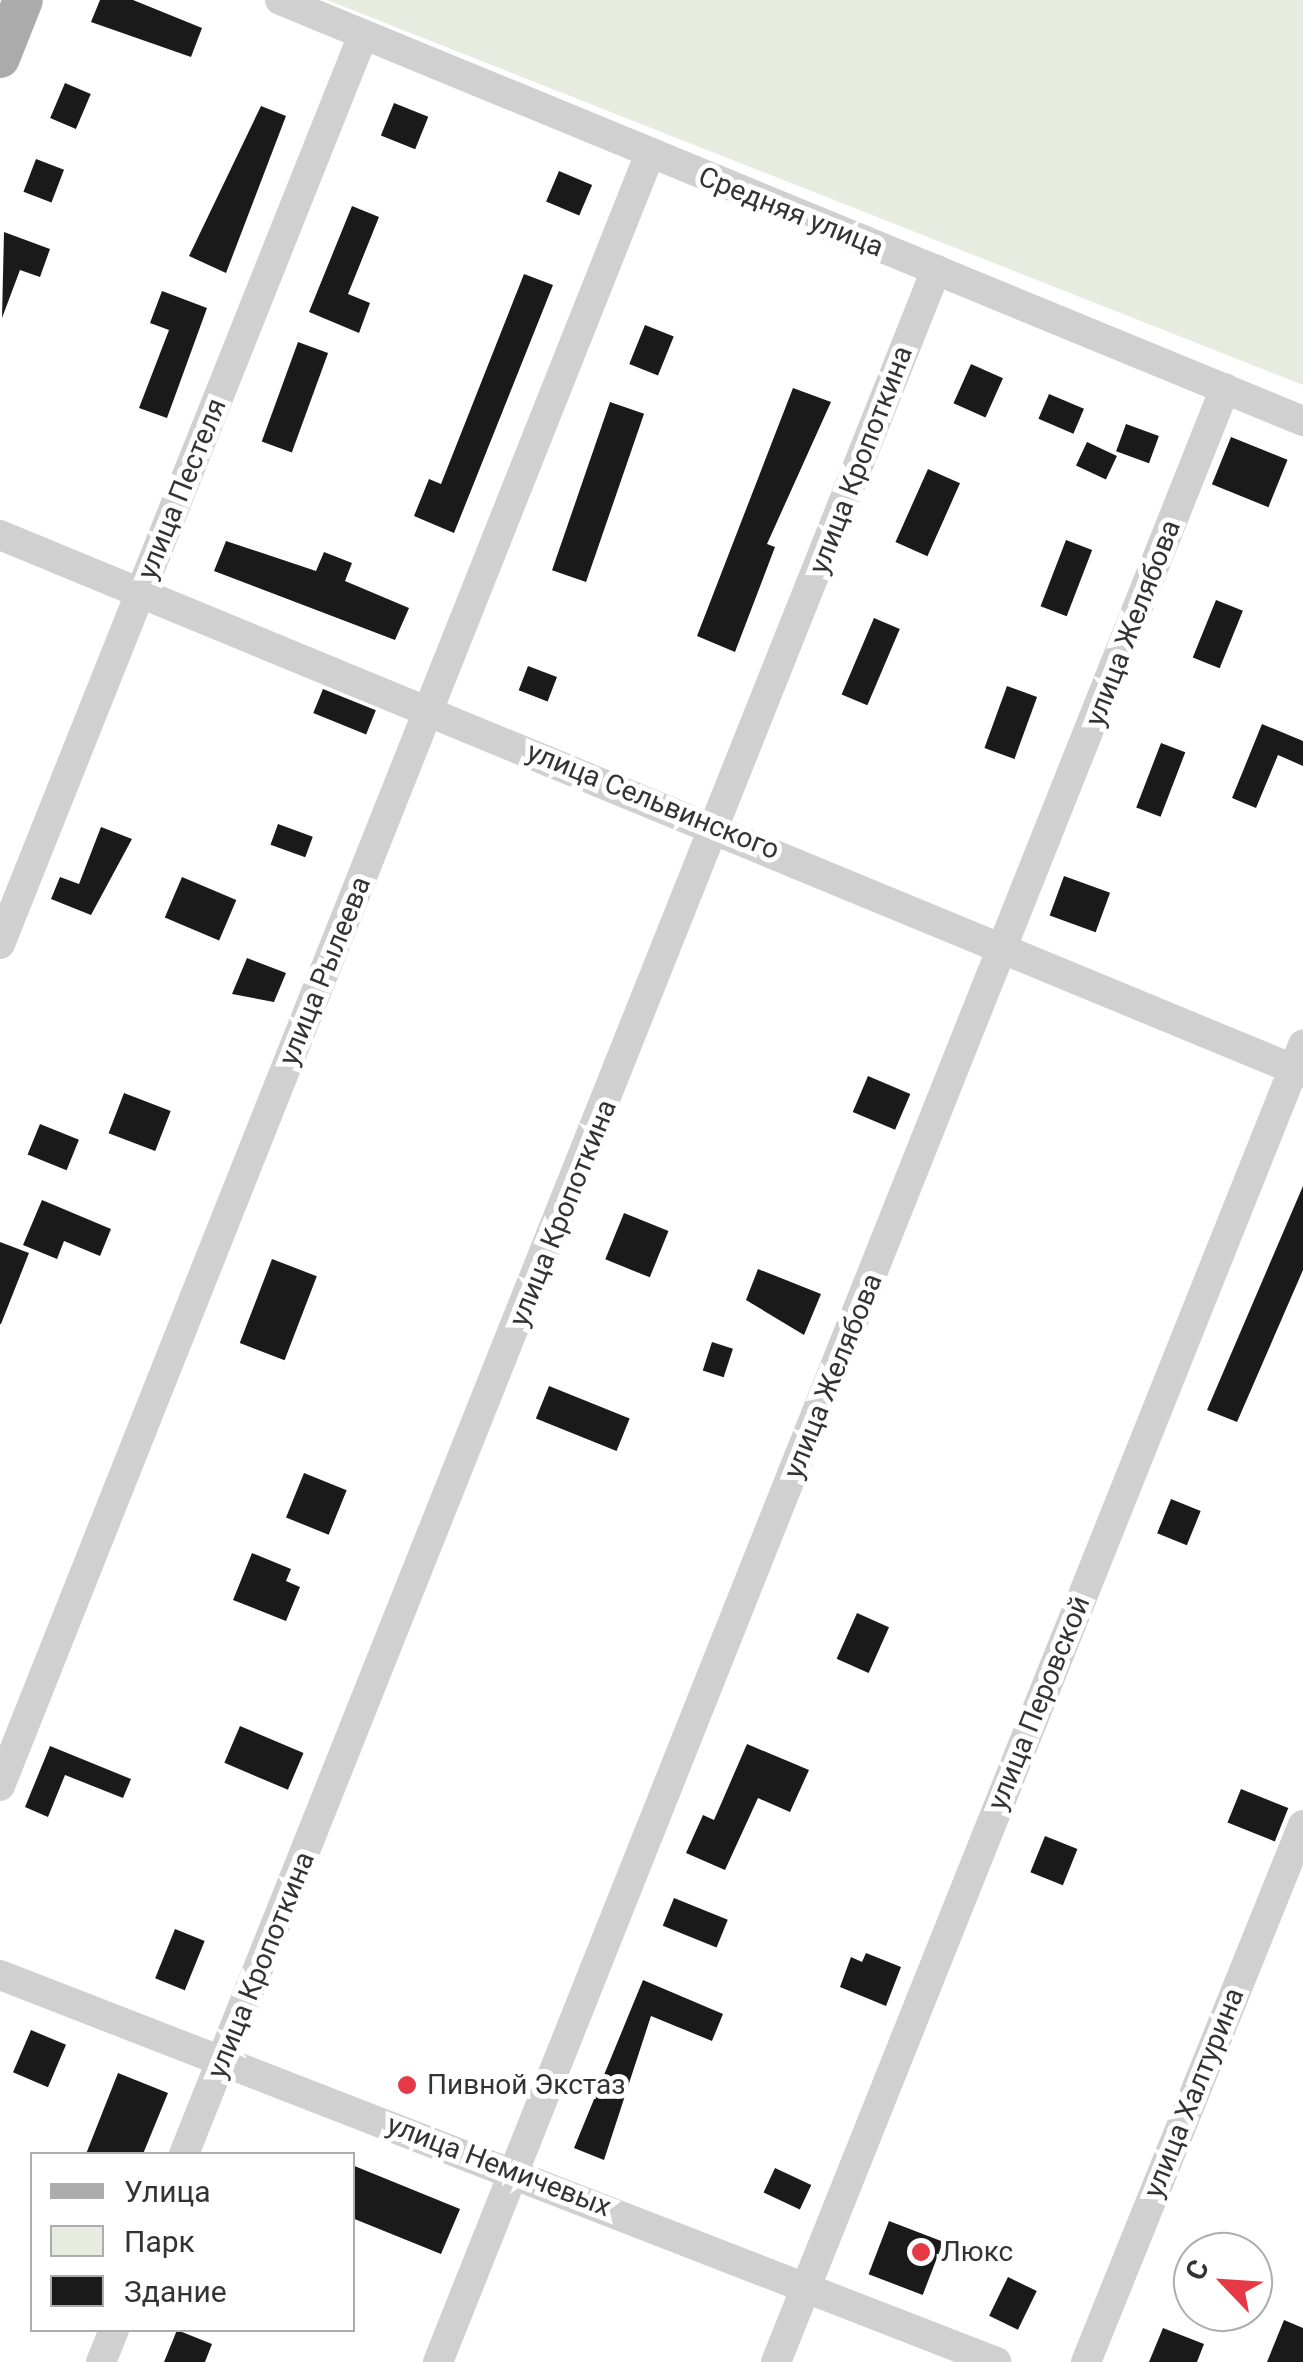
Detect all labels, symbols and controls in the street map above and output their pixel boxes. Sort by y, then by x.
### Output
street label: Средняя улица [694,160,888,264]
street label: улица Кропоткина [802,341,920,579]
street label: улица Пестеля [130,394,234,584]
street label: улица Желябова [1078,515,1188,731]
street label: улица Сельвинского [522,735,784,867]
street label: улица Рылеева [272,872,378,1070]
street label: улица Кропоткина [502,1095,624,1331]
street label: улица Желябова [777,1269,889,1483]
street label: улица Перовской [981,1591,1097,1815]
street label: улица Кропоткина [200,1847,322,2083]
street label: улица Халтурина [1137,1983,1251,2203]
place label: Пивной Экстаз [427,2068,626,2102]
marker: Пивной Экстаз [396,2074,418,2096]
street label: улица Немичевых [382,2108,616,2224]
legend [30,2152,355,2332]
text: Улица [124,2174,211,2209]
text: Парк [124,2224,195,2259]
north arrow [1173,2232,1273,2332]
place label: Люкс [941,2235,1013,2269]
marker: Люкс [910,2241,932,2263]
text: С [1178,2255,1216,2285]
text: Здание [124,2274,227,2309]

